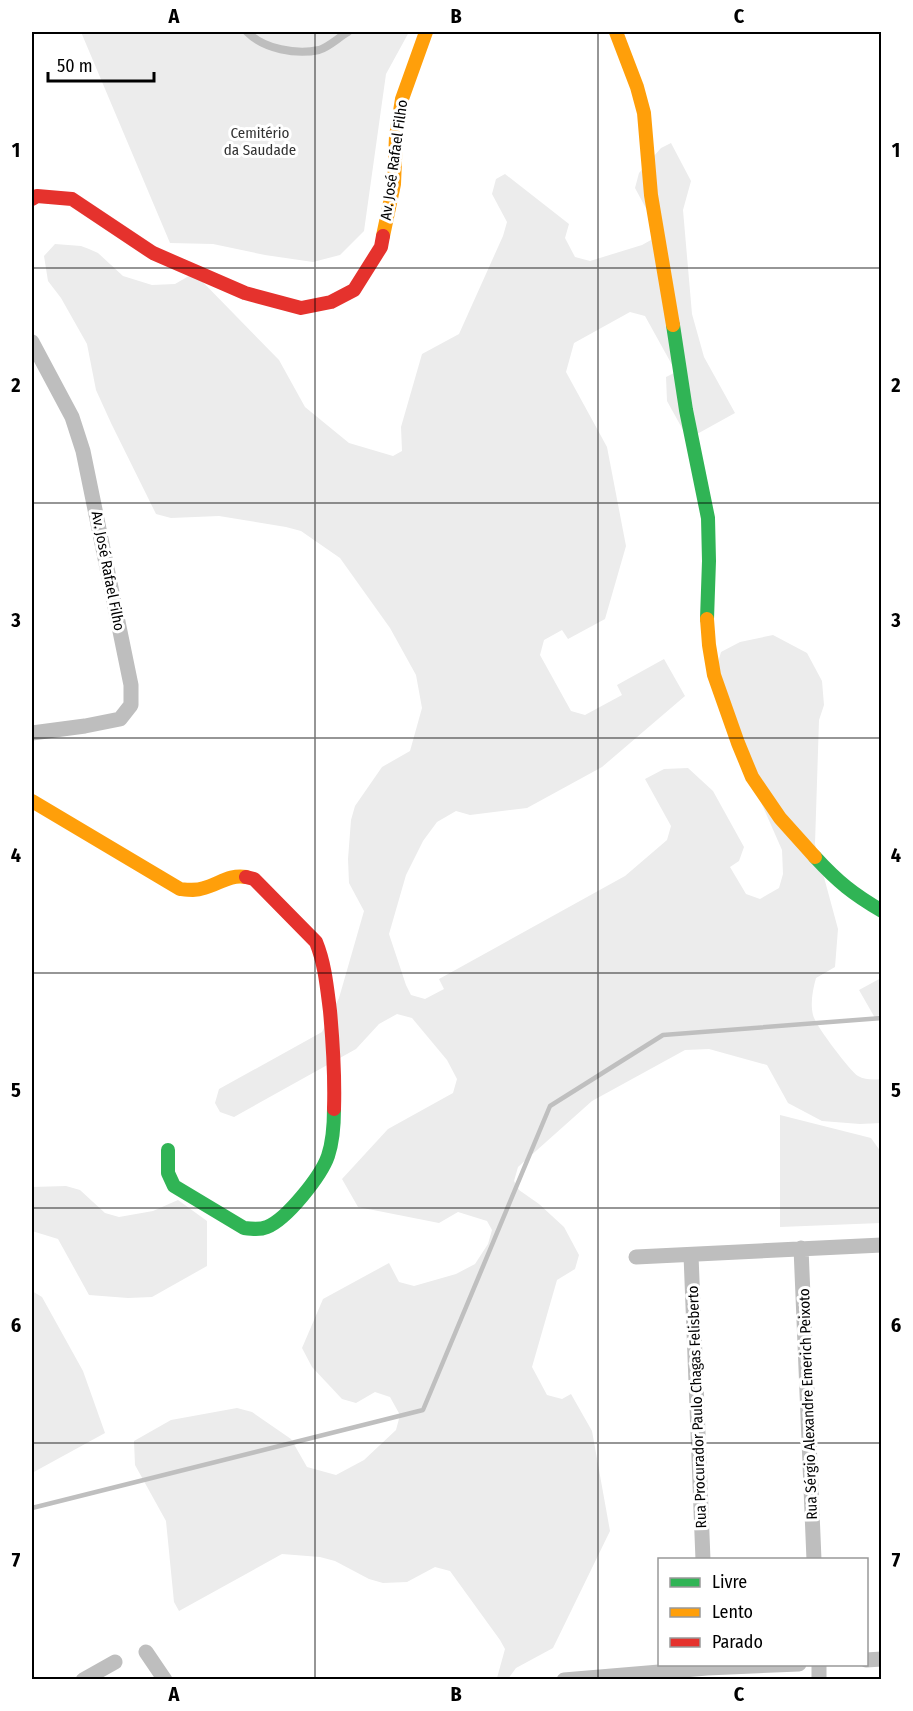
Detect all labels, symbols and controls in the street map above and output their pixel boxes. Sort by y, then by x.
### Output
text: A [168,4,181,28]
text: B [450,4,462,28]
text: C [734,4,745,28]
scale bar [48,45,154,83]
text: 50 m [57,55,93,77]
street label: Av. José Rafael Filho [377,98,411,221]
park label: Cemitério da Saudade [224,124,296,159]
text: 1 [12,138,20,162]
text: 1 [892,138,900,162]
text: 2 [10,373,21,397]
text: 2 [890,373,901,397]
street label: Av. José Rafael Filho [88,510,128,632]
text: 3 [10,608,21,632]
text: 3 [890,608,901,632]
text: 4 [11,843,21,867]
text: 4 [891,843,901,867]
text: 5 [11,1078,21,1102]
text: 5 [891,1078,901,1102]
street label: Rua Procurador Paulo Chagas Felisberto [684,1285,710,1529]
street label: Rua Sérgio Alexandre Emerich Peixoto [795,1288,821,1520]
text: 6 [11,1313,21,1337]
text: 6 [891,1313,901,1337]
text: 7 [12,1548,21,1572]
text: 7 [892,1548,901,1572]
legend [658,1558,868,1666]
text: Livre [712,1571,747,1593]
text: Lento [712,1601,753,1623]
text: Parado [712,1631,763,1653]
text: A [168,1682,181,1706]
text: B [450,1682,462,1706]
text: C [734,1682,745,1706]

